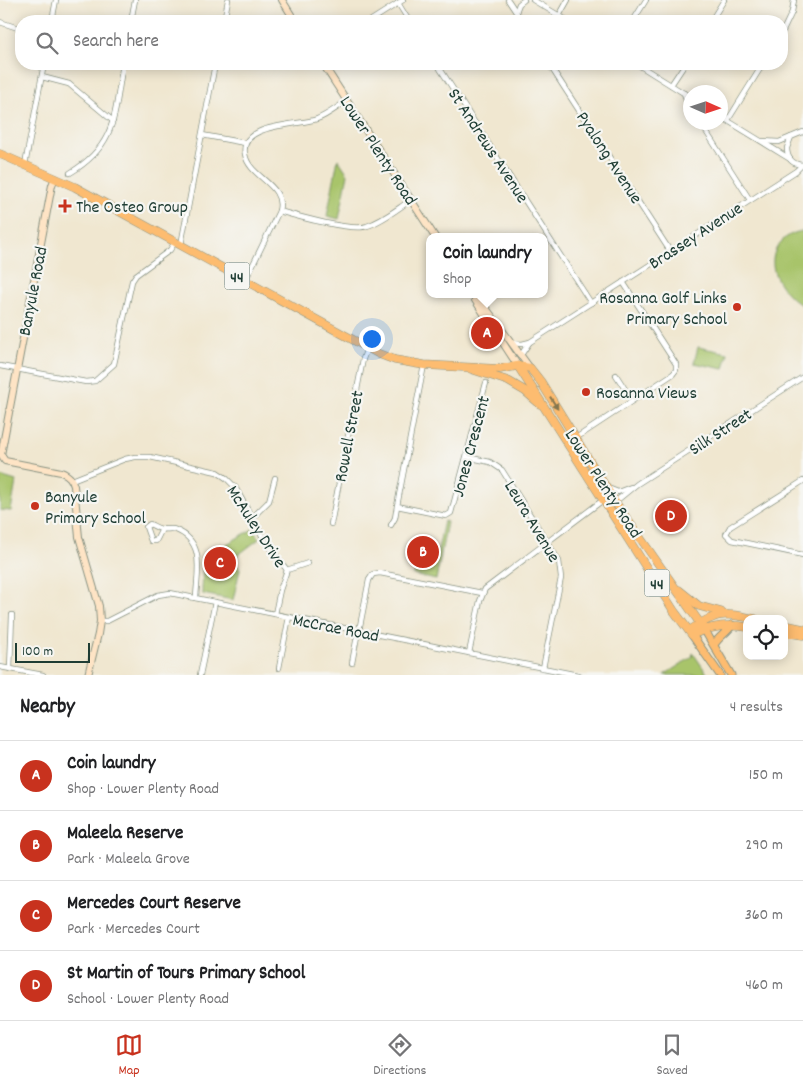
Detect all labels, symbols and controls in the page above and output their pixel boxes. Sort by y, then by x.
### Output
search box [15,15,788,70]
icon: search [33,29,61,57]
text: Search here [73,29,159,56]
street label: St Andrews Avenue [440,84,533,209]
north arrow [683,85,728,130]
street label: Lower Plenty Road [332,92,422,211]
street label: Pyalong Avenue [569,107,647,210]
place label: The Osteo Group [76,196,188,221]
street label: Brassey Avenue [645,197,748,277]
marker: The Osteo Group [58,199,72,213]
popup [426,233,548,298]
text: Coin laundry [443,241,531,268]
street label: Banyule Road [14,245,55,338]
road number: 44 [224,262,250,290]
text: Shop [443,268,472,291]
place label: Rosanna Golf Links Primary School [599,287,728,333]
marker: Rosanna Golf Links Primary School [731,301,743,313]
pin: A [471,314,503,352]
your location [359,326,385,352]
place label: Rosanna Views [596,382,697,407]
marker: Rosanna Views [580,386,592,398]
street label: Rowell Street [329,388,372,484]
street label: Jones Crescent [447,393,498,500]
one-way arrow [549,397,558,410]
street label: Silk Street [685,403,758,463]
street label: Lower Plenty Road [557,425,647,544]
street label: Leura Avenue [497,477,565,568]
street label: McAuley Drive [219,481,291,574]
place label: Banyule Primary School [45,486,146,532]
pin: D [655,497,687,535]
marker: Banyule Primary School [29,500,41,512]
pin: B [407,533,439,571]
pin: C [204,544,236,582]
road number: 44 [644,570,670,596]
street label: McCrae Road [290,609,381,650]
map controls [743,615,788,660]
button: locate [743,615,788,660]
scale bar [15,640,90,663]
text: 100 m [22,642,53,662]
text: Nearby [20,693,75,723]
text: 4 results [730,696,783,719]
text: Coin laundry [67,751,156,778]
text: A [32,764,40,787]
text: 150 m [749,764,783,787]
text: Shop · Lower Plenty Road [67,778,219,801]
text: Maleela Reserve [67,821,183,848]
text: B [32,834,40,857]
text: 290 m [745,834,783,857]
text: Park · Maleela Grove [67,848,190,871]
text: Mercedes Court Reserve [67,891,241,918]
text: C [32,904,40,927]
text: 360 m [745,904,783,927]
text: Park · Mercedes Court [67,918,200,941]
text: St Martin of Tours Primary School [67,961,305,988]
text: D [32,974,40,997]
text: 460 m [745,974,783,997]
text: School · Lower Plenty Road [67,988,229,1011]
tab: Map [115,1031,143,1081]
tab: Directions [373,1031,426,1081]
tab: Saved [657,1031,688,1081]

